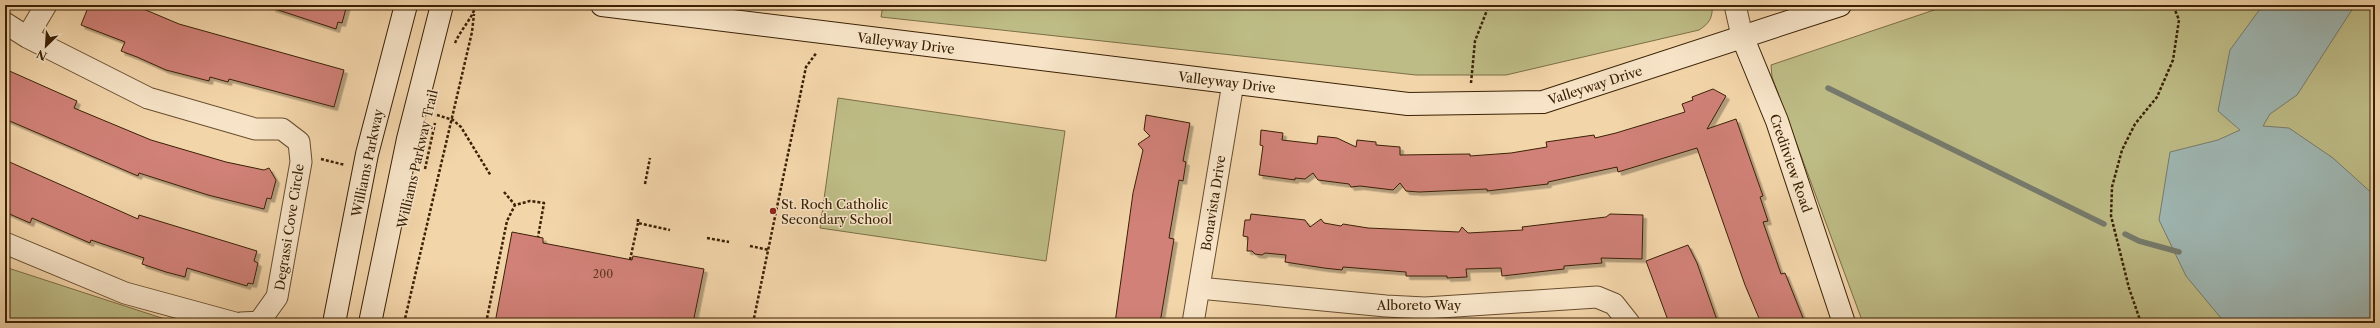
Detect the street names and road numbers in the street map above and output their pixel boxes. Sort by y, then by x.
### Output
street label: Valleyway Drive [855,29,956,57]
street label: Valleyway Drive [1545,62,1644,108]
street label: Valleyway Drive [1176,68,1277,96]
street label: Williams Parkway Trail [393,88,441,231]
street label: Williams Parkway [348,107,386,219]
street label: Creditview Road [1767,112,1815,214]
street label: Bonavista Drive [1198,154,1228,252]
street label: Degrassi Cove Circle [271,163,307,291]
street label: Alboreto Way [1376,297,1462,313]

